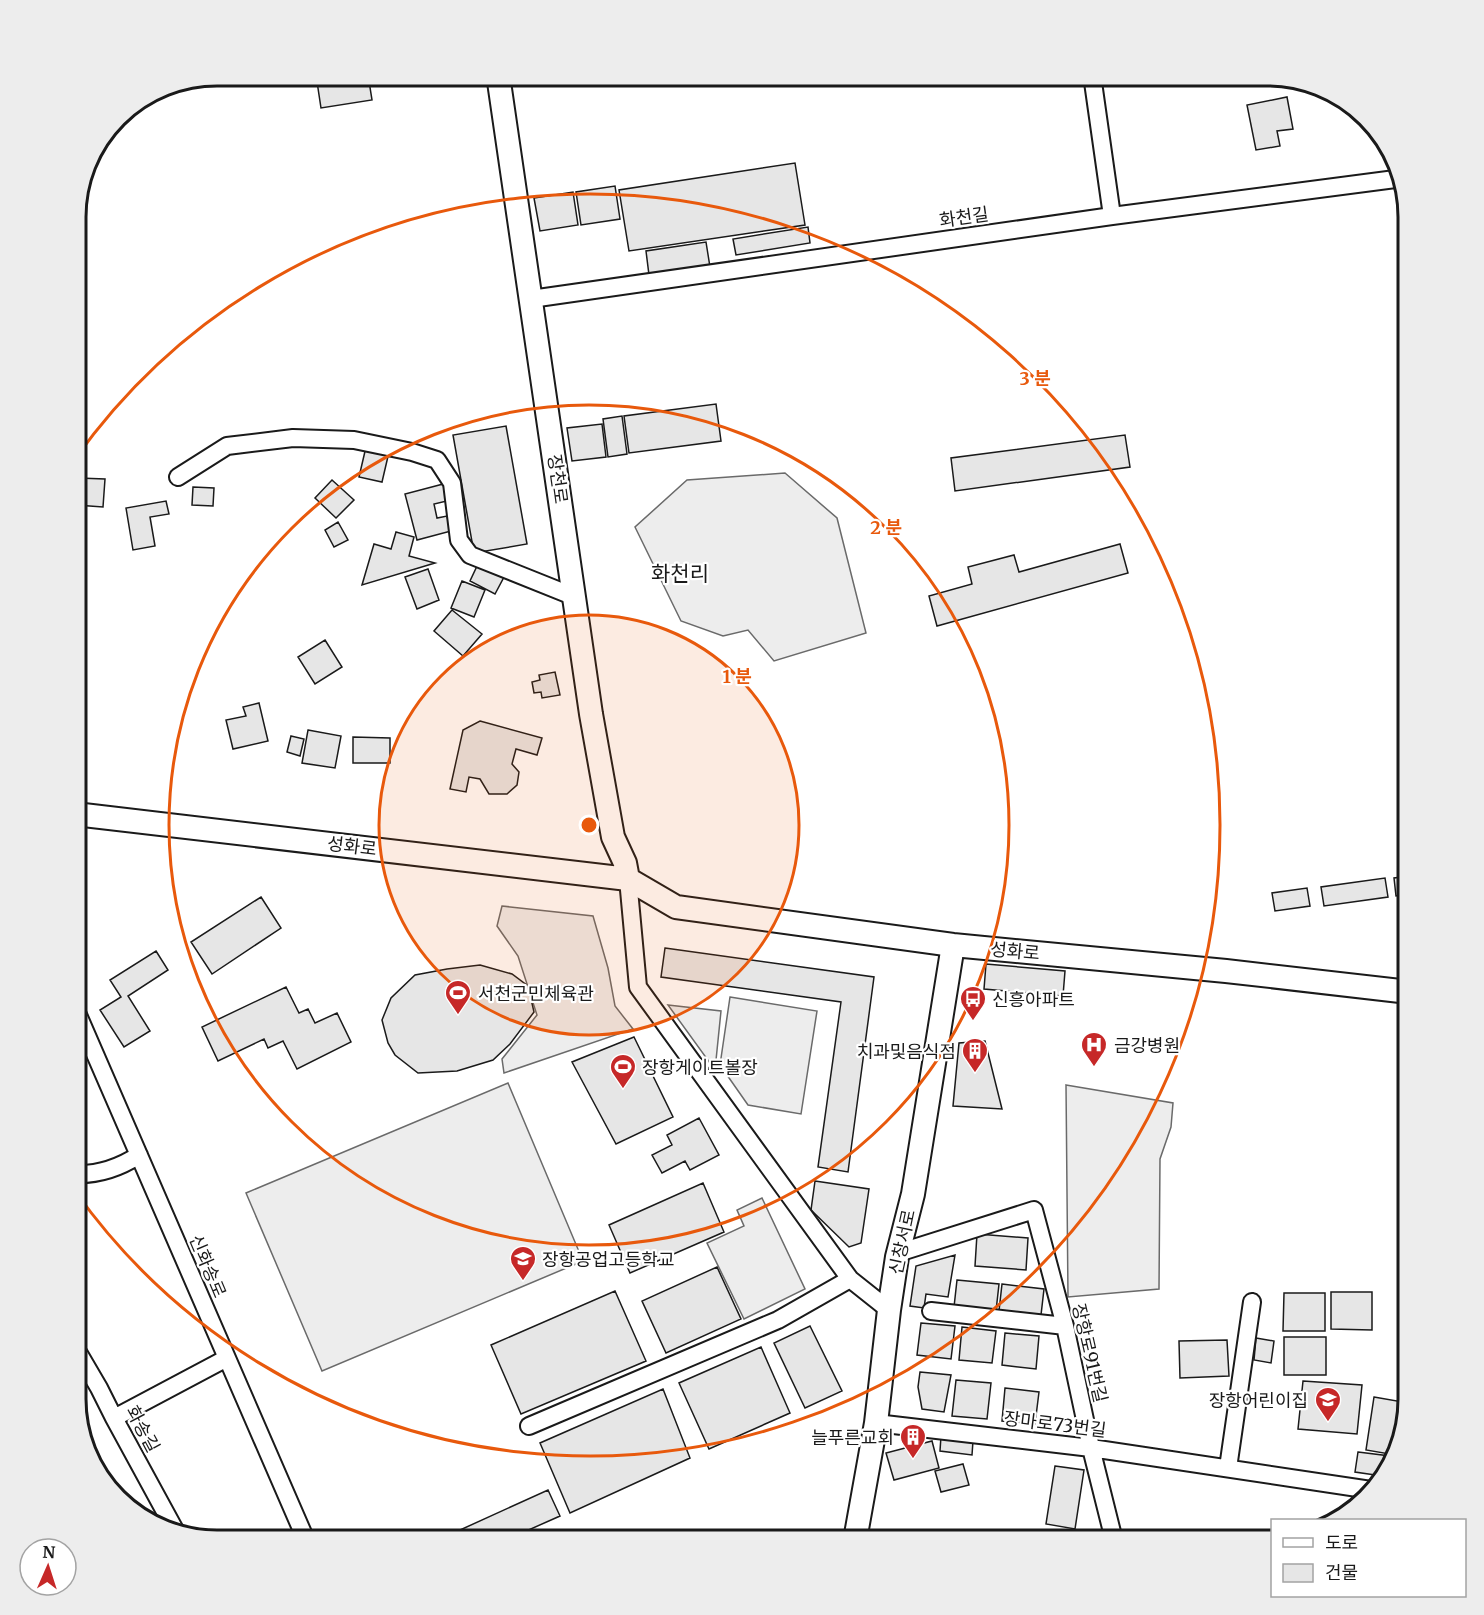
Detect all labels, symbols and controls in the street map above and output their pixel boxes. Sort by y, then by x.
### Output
street label: 화천길 [938,202,990,232]
text: 3 분 [1019,367,1051,390]
street label: 장천로 [543,453,573,505]
text: 2 분 [870,516,902,539]
district label: 화천리 [651,560,709,587]
text: 1 분 [722,665,752,688]
centre of rings [579,815,599,835]
street label: 성화로 [326,832,378,860]
street label: 성화로 [989,937,1041,965]
sports icon: 서천군민체육관 [443,978,473,1016]
place label: 서천군민체육관 [478,982,594,1005]
bus stop icon: 신흥아파트 [958,984,988,1022]
place label: 신흥아파트 [992,988,1075,1011]
hospital icon: 금강병원 [1079,1030,1109,1068]
place label: 금강병원 [1114,1034,1180,1057]
building icon: 치과및음식점 [960,1036,990,1074]
place label: 치과및음식점 [857,1040,956,1063]
sports icon: 장항게이트볼장 [608,1052,638,1090]
place label: 장항게이트볼장 [642,1056,758,1079]
street label: 신창서로 [884,1207,920,1277]
street label: 신화송로 [184,1231,232,1301]
school or university icon: 장항공업고등학교 [508,1244,538,1282]
place label: 장항공업고등학교 [542,1248,674,1271]
street label: 장항로91번길 [1067,1301,1113,1405]
school or university icon: 장항어린이집 [1313,1385,1343,1423]
place label: 장항어린이집 [1209,1389,1308,1412]
street label: 화송길 [121,1402,165,1456]
street label: 장마로73번길 [1002,1406,1108,1442]
building icon: 늘푸른교회 [898,1422,928,1460]
place label: 늘푸른교회 [811,1426,894,1449]
legend [1271,1519,1466,1597]
text: 도로 [1325,1531,1358,1554]
north arrow [18,1537,78,1597]
text: N [42,1542,56,1562]
text: 건물 [1325,1561,1358,1584]

